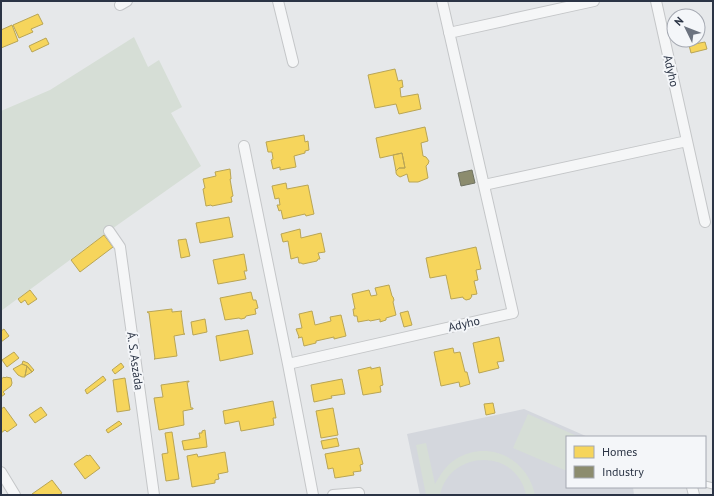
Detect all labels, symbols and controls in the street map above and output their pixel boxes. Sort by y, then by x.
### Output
north arrow [666,8,706,48]
text: N [671,14,686,29]
street label: Adyho [661,54,682,88]
street label: Adyho [447,313,481,334]
street label: Á. S. Aszáda [124,331,147,391]
legend [566,436,706,488]
text: Homes [602,444,637,459]
text: Industry [602,464,644,479]

